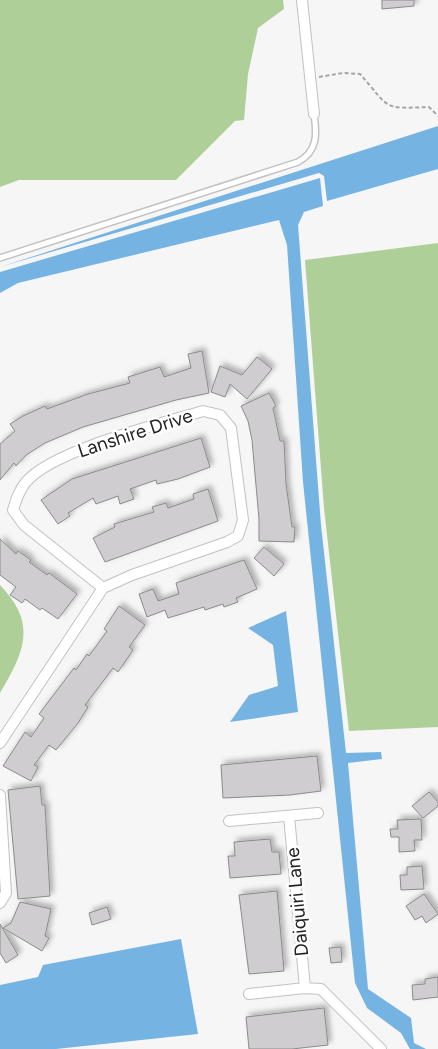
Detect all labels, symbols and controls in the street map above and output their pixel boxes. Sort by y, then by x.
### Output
street label: Lanshire Drive [75,404,195,462]
street label: Daiquiri Lane [281,847,313,957]

